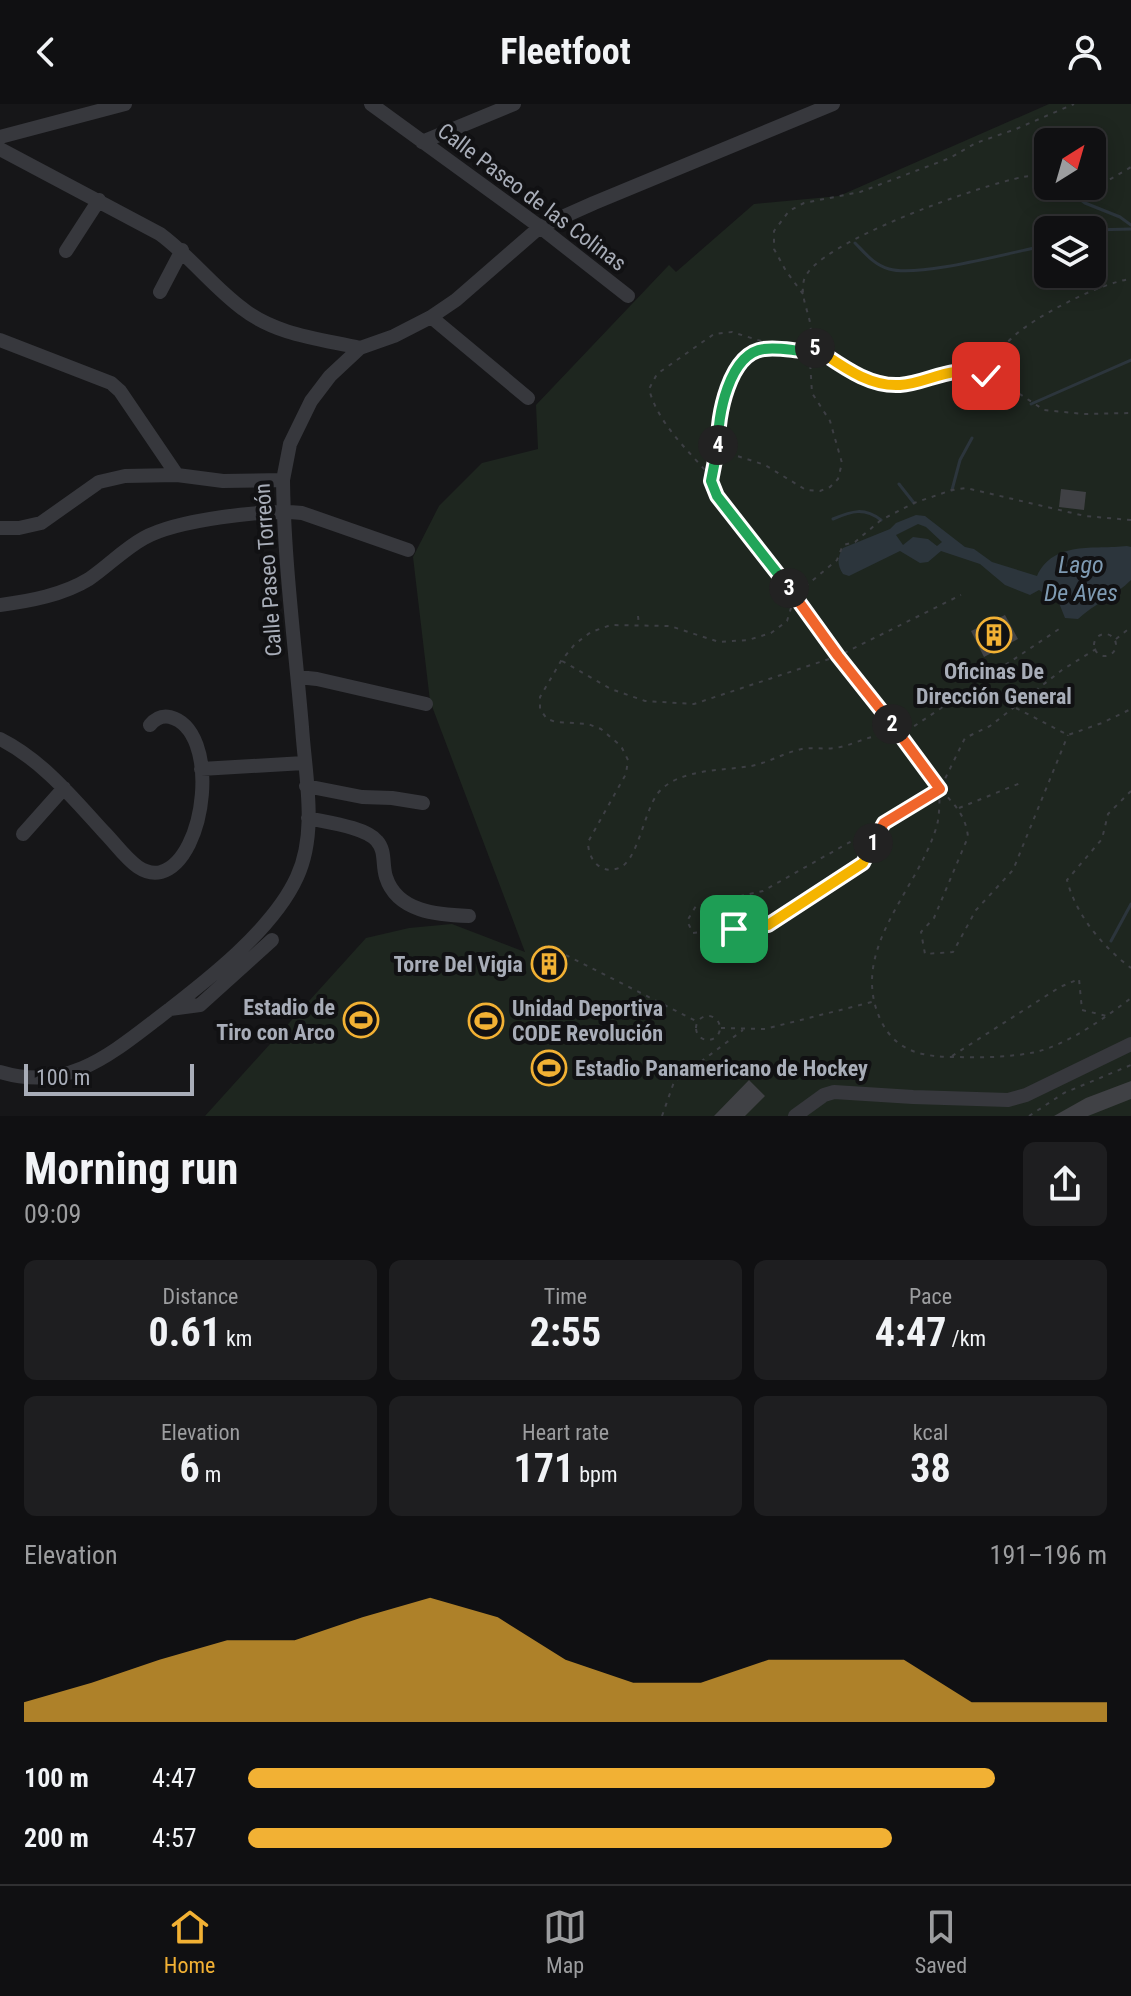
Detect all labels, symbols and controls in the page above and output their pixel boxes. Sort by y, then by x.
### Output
icon: back [24,30,68,74]
icon: person [1063,30,1107,74]
text: Fleetfoot [500,31,631,73]
street label: Calle Paseo de las Colinas [433,118,631,276]
north arrow [1034,128,1106,200]
map controls [1034,128,1106,288]
button: layers [1034,216,1106,288]
pin: 5 [795,328,835,368]
text: 5 [809,335,821,360]
pin [952,342,1020,410]
icon: check [964,354,1008,398]
pin: 4 [698,425,738,465]
text: 4 [712,432,724,457]
street label: Calle Paseo Torreón [249,482,287,658]
water label: Lago De Aves [1044,551,1118,607]
pin: 3 [769,568,809,608]
text: 3 [783,575,795,600]
building icon: Oficinas De Dirección General [975,616,1013,654]
place label: Oficinas De Dirección General [916,659,1072,709]
pin: 2 [872,704,912,744]
text: 2 [886,711,898,736]
pin: 1 [853,823,893,863]
text: 1 [867,830,879,855]
pin [700,895,768,963]
icon: arrive [712,907,756,951]
building icon: Torre Del Vigia [530,945,568,983]
place label: Torre Del Vigia [394,952,523,977]
place label: Estadio de Tiro con Arco [216,995,335,1045]
place label: Unidad Deportiva CODE Revolución [512,996,663,1046]
sports icon: Estadio de Tiro con Arco [342,1001,380,1039]
sports icon: Unidad Deportiva CODE Revolución [467,1002,505,1040]
sports icon: Estadio Panamericano de Hockey [530,1049,568,1087]
place label: Estadio Panamericano de Hockey [575,1056,868,1081]
scale bar [24,1060,194,1096]
text: 100 m [36,1065,90,1090]
button: share [1023,1142,1107,1226]
text: Morning run [24,1143,238,1195]
text: 09:09 [24,1199,81,1229]
text: Distance [163,1284,238,1309]
text: Time [544,1284,587,1309]
text: Pace [909,1284,952,1309]
text: 0.61 [149,1309,221,1356]
text: 2:55 [530,1309,601,1356]
text: 4:47 [875,1309,946,1356]
text: km [221,1326,252,1351]
text: /km [946,1326,986,1351]
text: Elevation [161,1420,240,1445]
text: Heart rate [522,1420,609,1445]
text: kcal [913,1420,948,1445]
text: 6 [180,1445,200,1492]
text: 171 [514,1445,574,1492]
text: 38 [910,1445,951,1492]
text: m [200,1462,221,1487]
text: bpm [574,1462,617,1487]
text: Elevation [24,1540,118,1570]
text: 191–196 m [990,1540,1107,1570]
text: 100 m [24,1763,89,1793]
text: 4:47 [152,1763,197,1793]
text: 200 m [24,1823,89,1853]
text: 4:57 [152,1823,197,1853]
tab: Home [164,1905,215,1978]
tab: Map [543,1905,587,1978]
tab: Saved [915,1905,967,1978]

